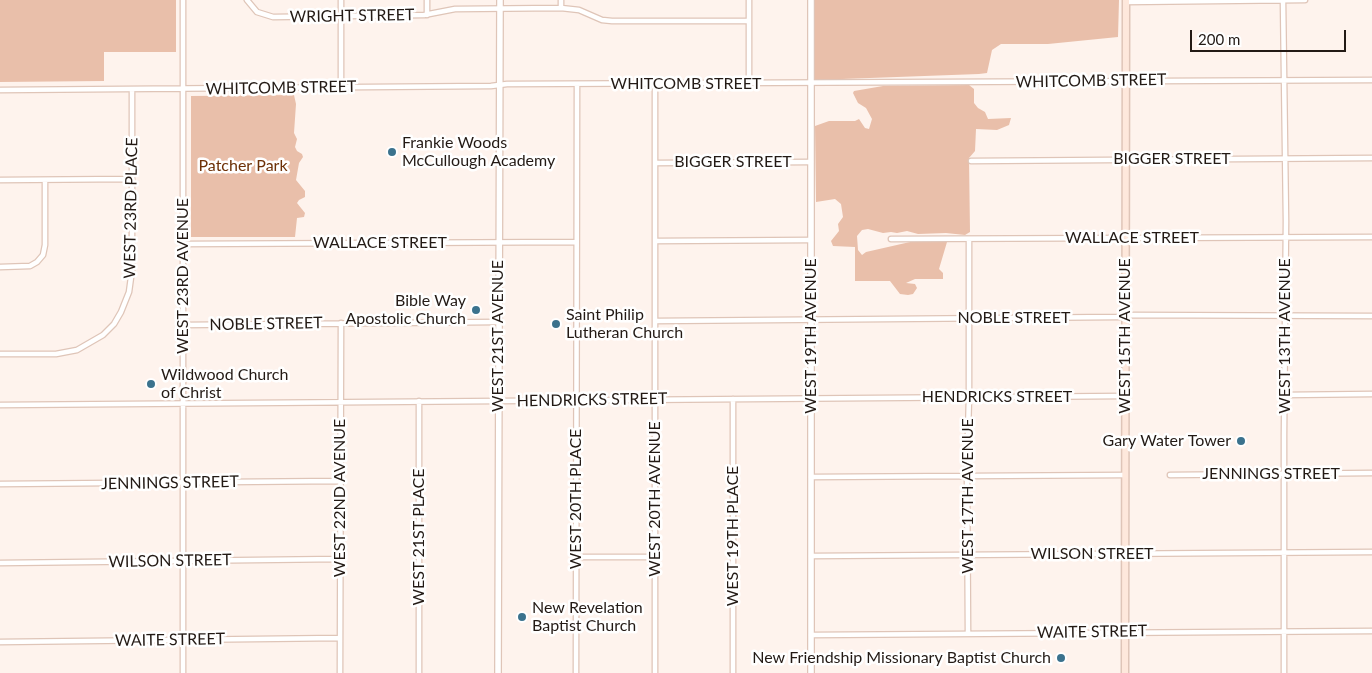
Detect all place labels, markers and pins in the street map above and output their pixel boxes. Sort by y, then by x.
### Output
place label: Frankie Woods McCullough Academy [402,133,555,171]
marker: Frankie Woods McCullough Academy [386,146,398,158]
place label: Bible Way Apostolic Church [346,291,466,329]
marker: Bible Way Apostolic Church [470,304,482,316]
place label: Saint Philip Lutheran Church [566,305,683,343]
marker: Saint Philip Lutheran Church [550,318,562,330]
place label: Wildwood Church of Christ [161,365,288,403]
marker: Wildwood Church of Christ [145,378,157,390]
place label: Gary Water Tower [1102,431,1231,451]
marker: Gary Water Tower [1235,435,1247,447]
place label: New Revelation Baptist Church [532,598,643,636]
marker: New Revelation Baptist Church [516,611,528,623]
place label: New Friendship Missionary Baptist Church [752,648,1051,668]
marker: New Friendship Missionary Baptist Church [1055,652,1067,664]

